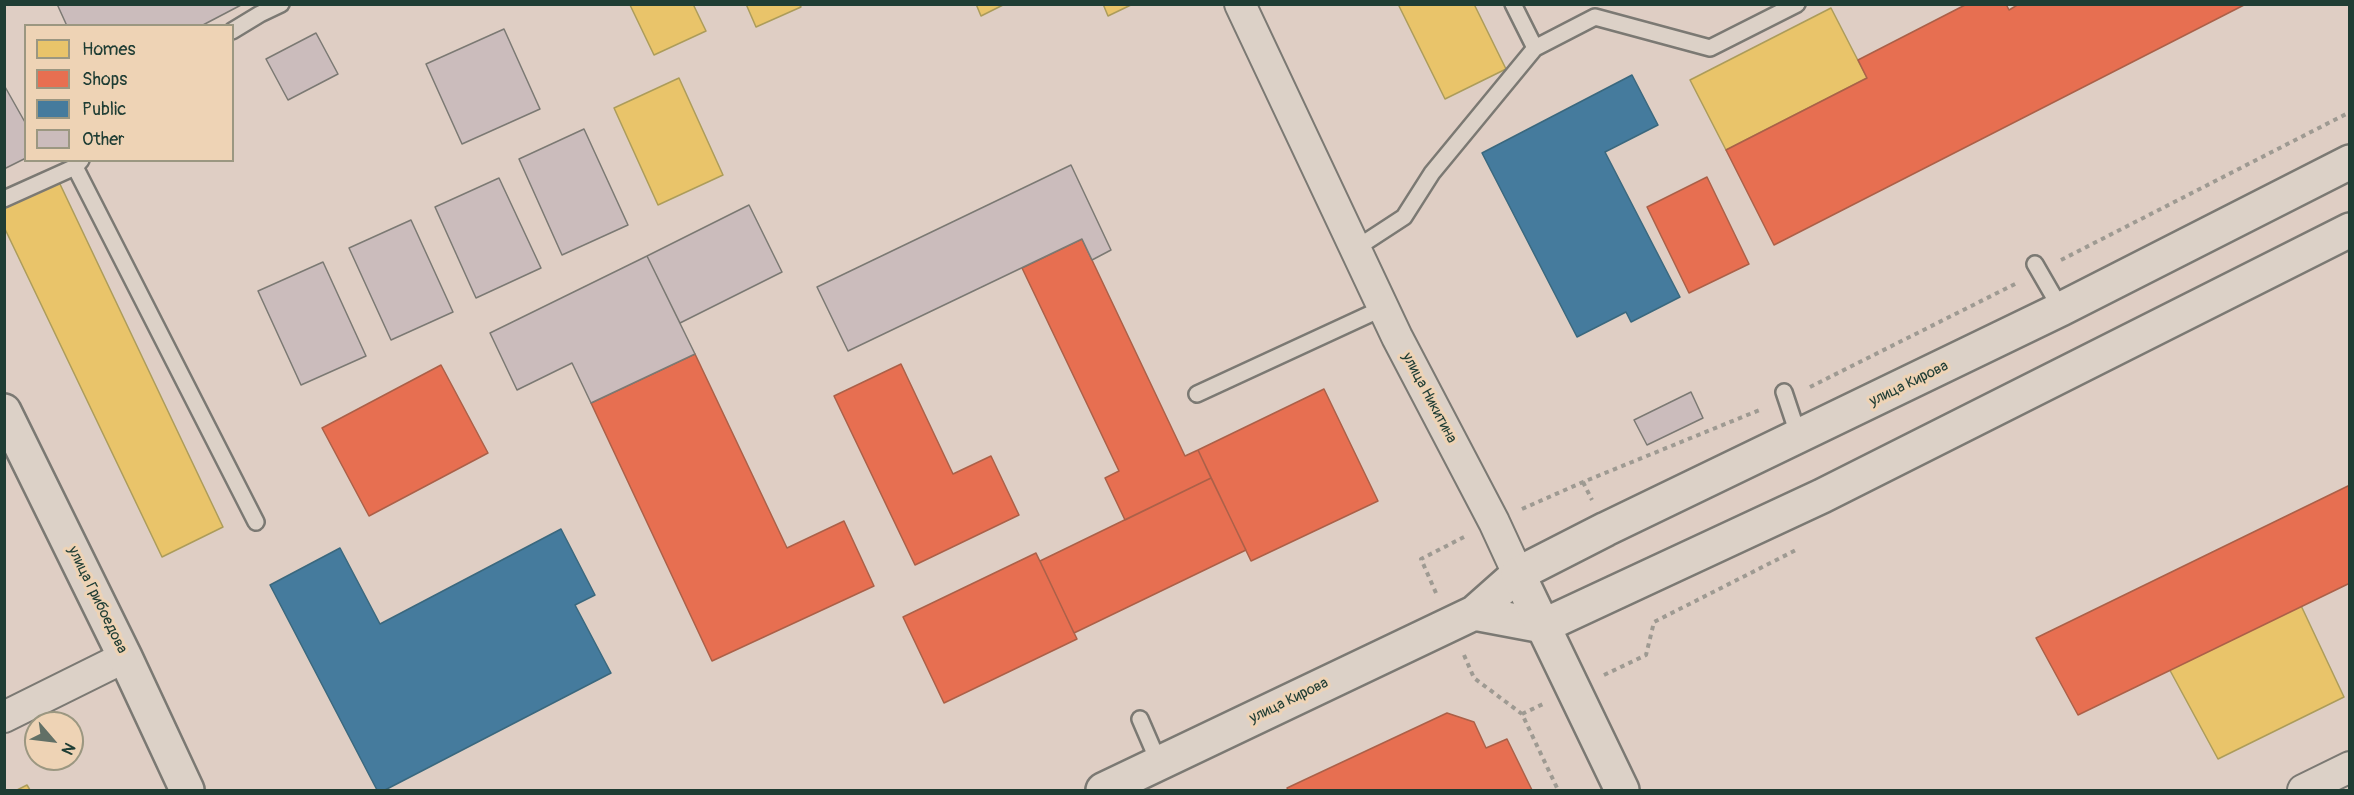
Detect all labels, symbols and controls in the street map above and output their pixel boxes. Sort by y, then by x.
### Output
legend [24,24,234,162]
text: Homes [82,38,135,61]
text: Shops [82,68,127,91]
text: Public [82,98,126,121]
text: Other [82,128,124,151]
street label: улица Никитина [1398,350,1460,446]
street label: улица Кирова [1867,357,1951,411]
street label: улица Грибоедова [63,543,131,657]
street label: улица Кирова [1247,674,1331,728]
north arrow [24,711,84,771]
text: N [57,739,80,758]

